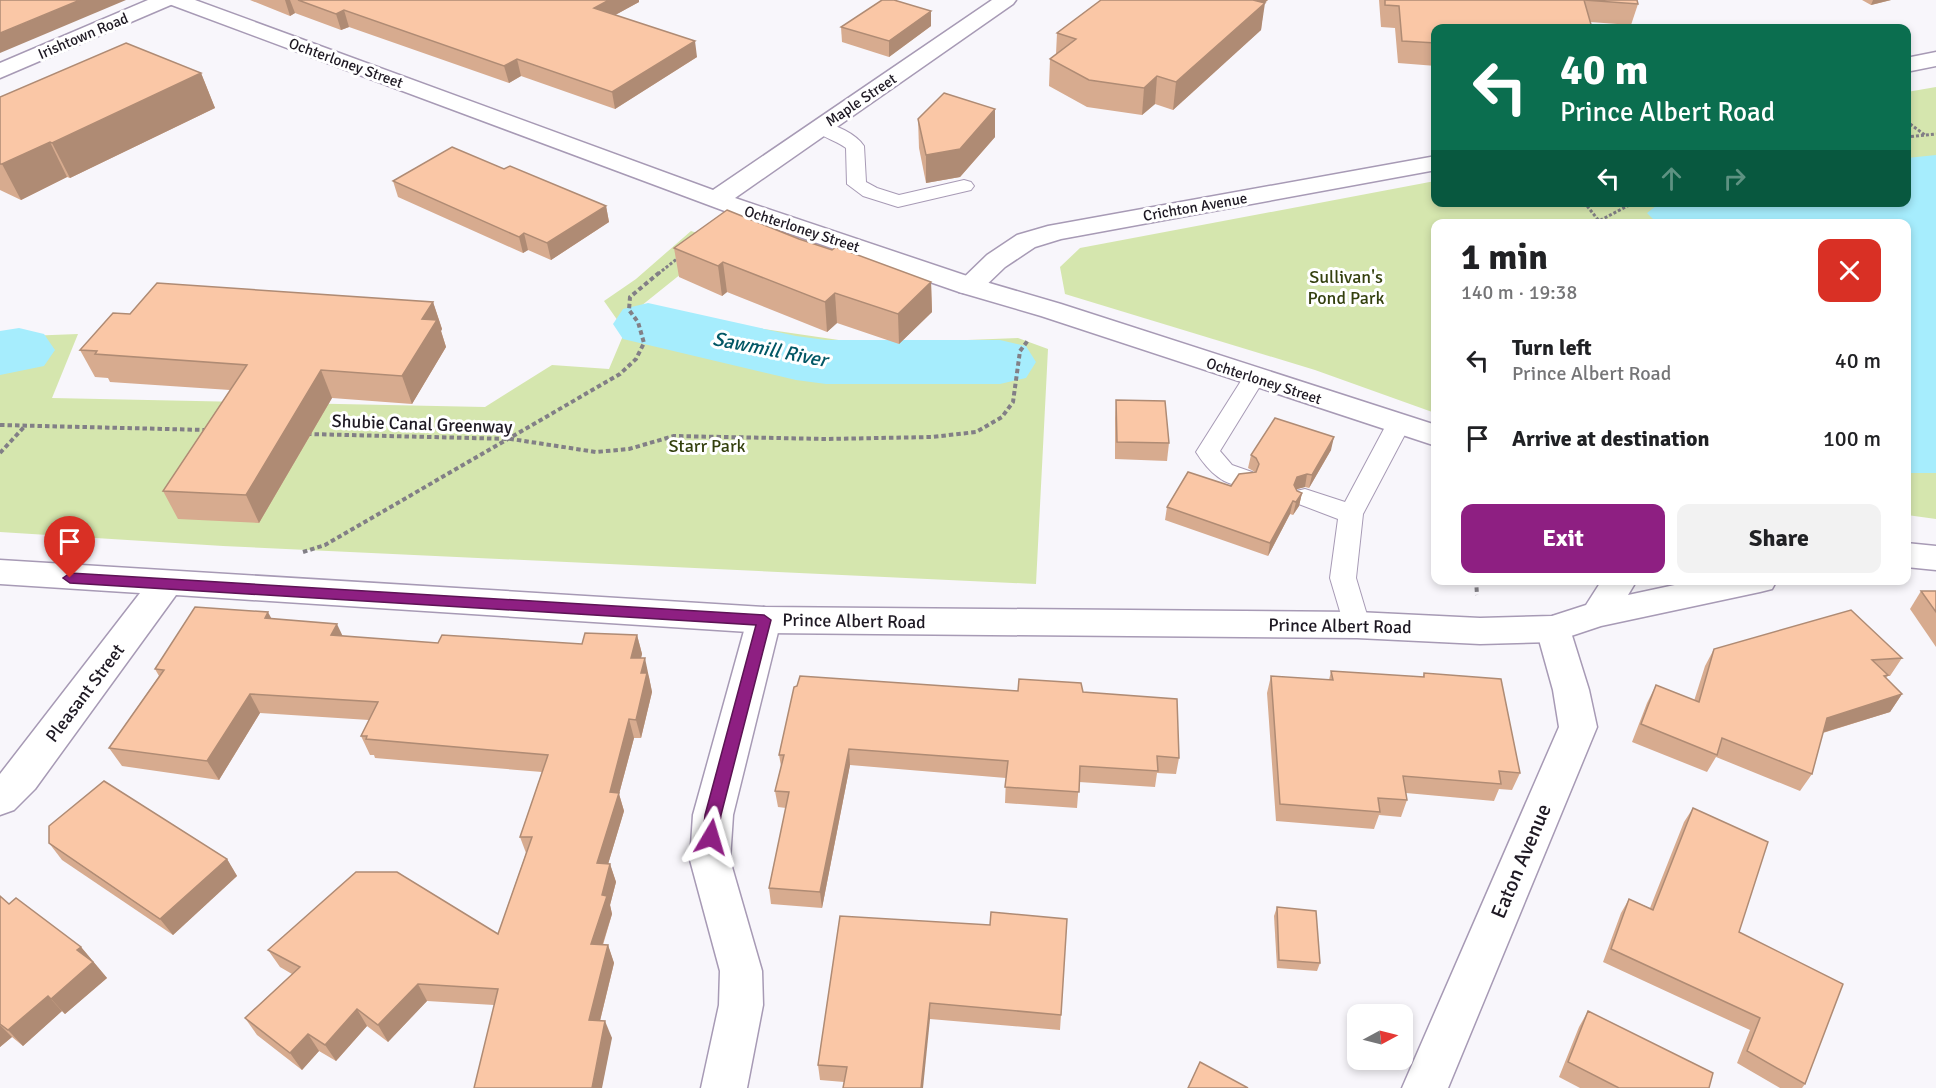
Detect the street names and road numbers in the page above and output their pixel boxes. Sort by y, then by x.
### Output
street label: Irishtown Road [35,9,131,63]
street label: Ochterloney Street [286,34,406,92]
street label: Maple Street [822,70,900,130]
street label: Crichton Avenue [1141,189,1249,225]
street label: Ochterloney Street [742,202,862,256]
street label: Ochterloney Street [1204,354,1324,408]
street label: Shubie Canal Greenway [331,410,513,438]
street label: Prince Albert Road [782,609,926,633]
street label: Prince Albert Road [1268,614,1412,638]
street label: Pleasant Street [41,639,129,747]
street label: Eaton Avenue [1485,800,1557,922]

